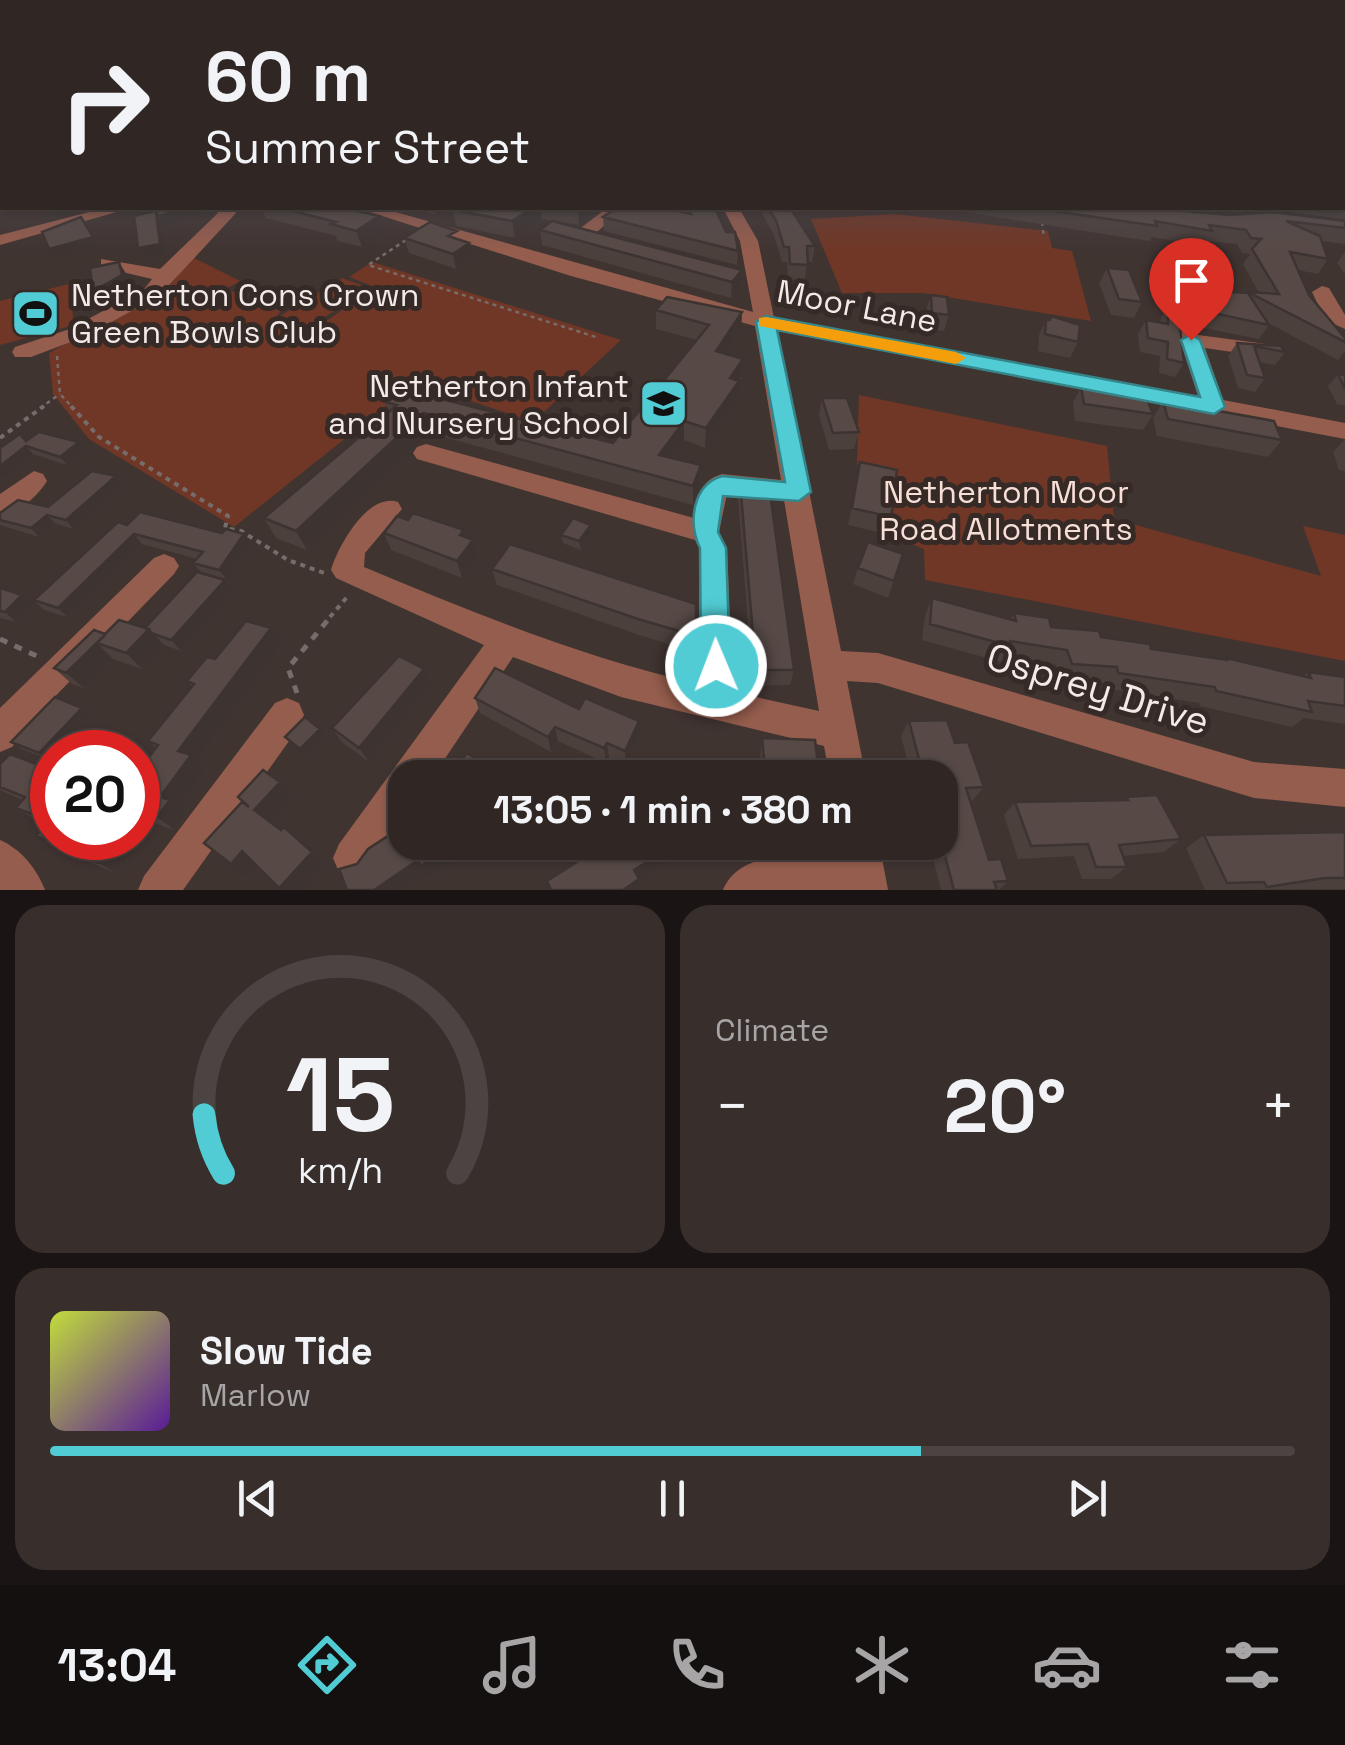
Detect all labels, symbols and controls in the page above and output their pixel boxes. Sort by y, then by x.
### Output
text: 60 m [205,32,371,121]
icon: right [40,40,170,170]
text: Summer Street [205,119,530,176]
pin [1149,238,1234,341]
icon: arrive [1164,253,1219,308]
street label: Moor Lane [774,271,940,341]
place label: Netherton Cons Crown Green Bowls Club [71,275,419,352]
sports icon: Netherton Cons Crown Green Bowls Club [10,287,62,339]
place label: Netherton Infant and Nursery School [328,366,629,443]
school or university icon: Netherton Infant and Nursery School [638,378,690,430]
park label: Netherton Moor Road Allotments [879,472,1133,549]
position arrow [664,614,768,718]
street label: Osprey Drive [981,632,1215,746]
speed limit sign: 20 [30,730,160,860]
text: 13:05 · 1 min · 380 m [493,786,853,834]
text: Climate [715,1010,829,1050]
text: 15 [285,1029,395,1161]
text: 20° [944,1058,1066,1154]
text: − [715,1071,749,1141]
text: + [1261,1071,1295,1141]
text: km/h [297,1148,383,1193]
text: Slow Tide [200,1327,373,1375]
text: Marlow [200,1375,311,1415]
icon: previous [230,1471,285,1526]
icon: pause [645,1471,700,1526]
icon: next [1060,1471,1115,1526]
icon: directions [292,1630,362,1700]
icon: music [477,1630,547,1700]
icon: phone [662,1630,732,1700]
icon: climate [847,1630,917,1700]
icon: car [1032,1630,1102,1700]
icon: filters [1217,1630,1287,1700]
text: 13:04 [58,1637,176,1694]

